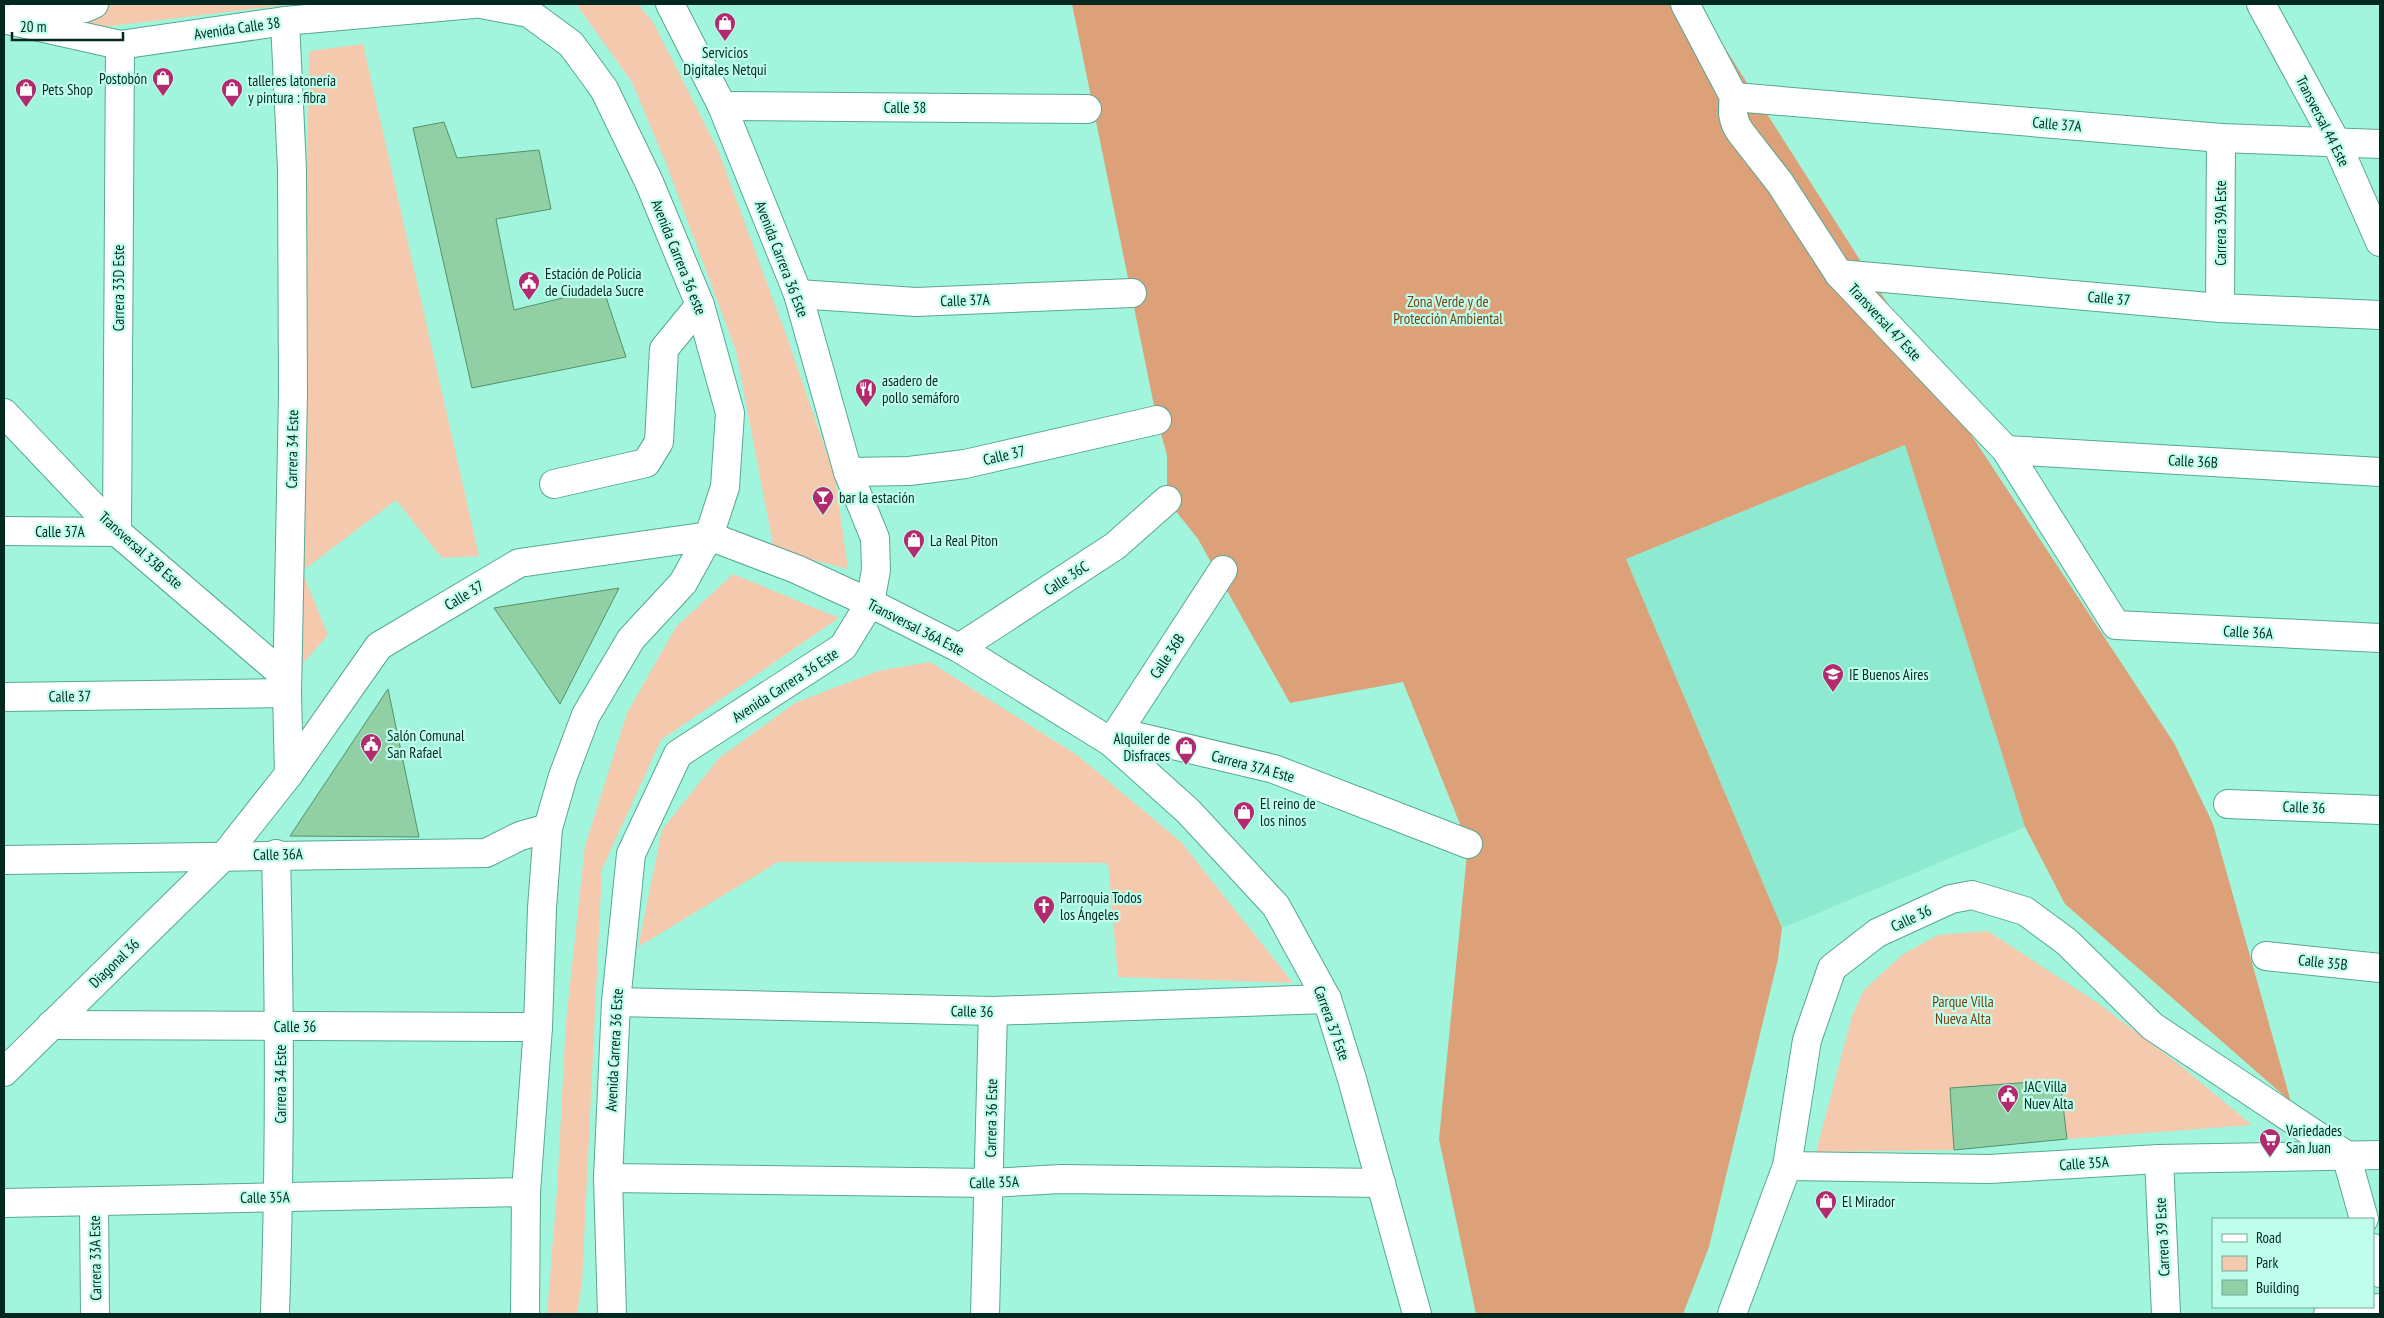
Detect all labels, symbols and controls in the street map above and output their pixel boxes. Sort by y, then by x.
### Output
scale bar [12,10,124,42]
shop icon: Servicios Digitales Netqui [713,11,737,42]
street label: Avenida Calle 38 [193,13,281,43]
text: 20 m [20,17,46,36]
place label: Servicios Digitales Netqui [683,43,767,79]
shop icon: Postobón [151,66,175,97]
place label: Postobón [99,69,147,88]
place label: talleres latonería y pintura : fibra [248,71,336,107]
street label: Transversal 44 Este [2292,72,2354,170]
shop icon: Pets Shop [14,77,38,108]
shop icon: talleres latonería y pintura : fibra [220,77,244,108]
place label: Pets Shop [42,80,93,99]
street label: Calle 38 [884,98,926,117]
street label: Calle 37A [2032,112,2083,136]
street label: Carrera 39A Este [2211,180,2230,266]
street label: Avenida Carrera 36 este [647,197,711,317]
street label: Avenida Carrera 36 Este [751,198,813,320]
street label: Carrera 33D Este [109,245,128,331]
place label: Estación de Policia de Ciudadela Sucre [545,264,644,300]
public building icon: Estación de Policia de Ciudadela Sucre [517,270,541,301]
street label: Transversal 47 Este [1844,279,1926,365]
street label: Calle 37 [2087,287,2131,309]
street label: Calle 37A [940,290,991,310]
park label: Zona Verde y de Protección Ambiental [1393,292,1503,328]
place label: asadero de pollo semáforo [882,371,960,407]
restaurant icon: asadero de pollo semáforo [854,377,878,408]
street label: Carrera 34 Este [282,409,302,489]
street label: Calle 37 [981,441,1027,469]
street label: Calle 36B [2168,450,2218,472]
bar icon: bar la estación [811,485,835,516]
place label: bar la estación [839,488,915,507]
street label: Transversal 33B Este [95,507,187,593]
street label: Calle 37A [35,522,86,541]
shop icon: La Real Piton [902,528,926,559]
place label: La Real Piton [930,531,998,550]
street label: Calle 36C [1040,557,1092,599]
street label: Calle 37 [441,576,487,614]
street label: Transversal 36A Este [864,594,968,660]
street label: Calle 36A [2223,621,2274,643]
street label: Calle 36B [1146,630,1188,682]
street label: Avenida Carrera 36 Este [728,644,842,726]
school or university icon: IE Buenos Aires [1821,662,1845,693]
place label: IE Buenos Aires [1849,665,1929,684]
street label: Calle 37 [49,686,91,706]
place label: Salón Comunal San Rafael [387,726,465,762]
place label: Alquiler de Disfraces [1113,729,1170,765]
public building icon: Salón Comunal San Rafael [359,732,383,763]
shop icon: Alquiler de Disfraces [1174,735,1198,766]
street label: Carrera 37A Este [1209,746,1297,786]
place label: El reino de los ninos [1260,794,1316,830]
street label: Calle 36 [2282,797,2326,817]
shop icon: El reino de los ninos [1232,800,1256,831]
street label: Calle 36A [253,844,304,864]
place label: Parroquia Todos los Ángeles [1060,888,1142,924]
church icon: Parroquia Todos los Ángeles [1032,894,1056,925]
street label: Calle 36 [1888,900,1935,936]
street label: Diagonal 36 [85,934,143,992]
street label: Calle 35B [2297,950,2349,974]
street label: Carrera 37 Este [1310,983,1354,1063]
street label: Avenida Carrera 36 Este [601,988,627,1112]
park label: Parque Villa Nueva Alta [1932,992,1994,1028]
street label: Calle 36 [951,1001,994,1021]
street label: Calle 36 [274,1017,317,1036]
street label: Carrera 34 Este [271,1045,290,1123]
place label: JAC Villa Nuev Alta [2023,1077,2073,1113]
street label: Carrera 36 Este [981,1078,1001,1158]
public building icon: JAC Villa Nuev Alta [1996,1083,2020,1114]
place label: Variedades San Juan [2285,1121,2342,1157]
supermarket icon: Variedades San Juan [2258,1127,2282,1158]
street label: Calle 35A [2059,1152,2110,1174]
street label: Calle 35A [969,1172,1020,1192]
street label: Calle 35A [240,1187,291,1207]
shop icon: El Mirador [1814,1189,1838,1220]
place label: El Mirador [1842,1192,1896,1211]
street label: Carrera 39 Este [2150,1197,2174,1277]
street label: Carrera 33A Este [85,1215,105,1301]
legend [2212,1218,2374,1308]
text: Road [2256,1228,2282,1247]
text: Park [2256,1253,2278,1272]
text: Building [2256,1278,2299,1297]

